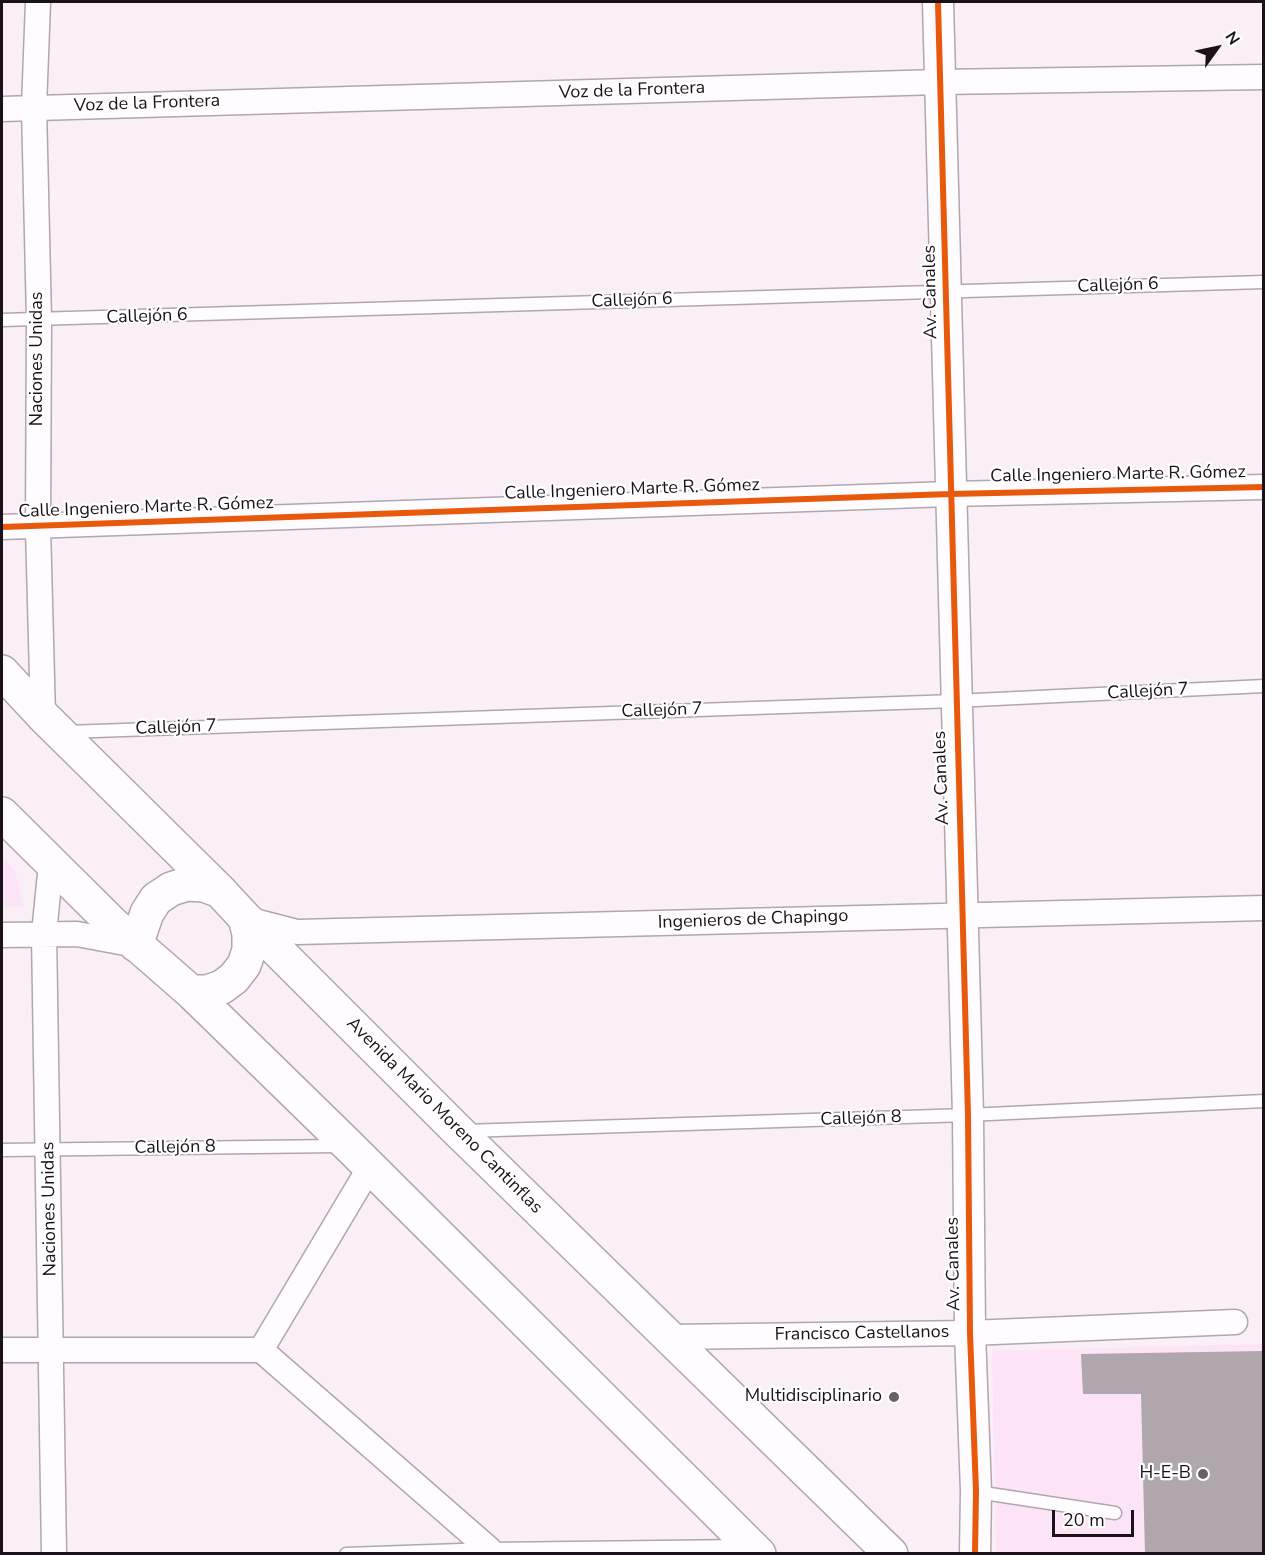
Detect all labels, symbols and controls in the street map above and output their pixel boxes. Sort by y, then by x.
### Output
north arrow [1187,18,1247,78]
text: N [1220,27,1245,49]
street label: Voz de la Frontera [559,78,705,104]
street label: Voz de la Frontera [74,91,220,117]
street label: Av. Canales [919,245,943,339]
street label: Callejón 6 [1077,274,1159,298]
street label: Callejón 6 [591,289,673,313]
street label: Naciones Unidas [27,292,49,426]
street label: Callejón 6 [106,305,188,329]
street label: Calle Ingeniero Marte R. Gómez [990,462,1246,488]
street label: Calle Ingeniero Marte R. Gómez [504,475,760,505]
street label: Calle Ingeniero Marte R. Gómez [18,493,274,523]
street label: Callejón 7 [1107,679,1189,705]
street label: Callejón 7 [621,699,703,723]
street label: Callejón 7 [135,716,217,740]
street label: Av. Canales [930,730,954,826]
street label: Ingenieros de Chapingo [657,906,849,934]
street label: Avenida Mario Moreno Cantinflas [341,1013,547,1219]
street label: Callejón 8 [820,1107,902,1131]
street label: Callejón 8 [134,1136,216,1160]
street label: Naciones Unidas [38,1141,62,1277]
street label: Av. Canales [942,1217,966,1311]
street label: Francisco Castellanos [775,1322,949,1346]
place label: Multidisciplinario [745,1386,882,1408]
marker: Multidisciplinario [887,1390,901,1404]
place label: H-E-B [1139,1463,1191,1485]
marker: H-E-B [1196,1467,1210,1481]
scale bar [1055,1498,1138,1536]
text: 20 m [1063,1508,1105,1532]

